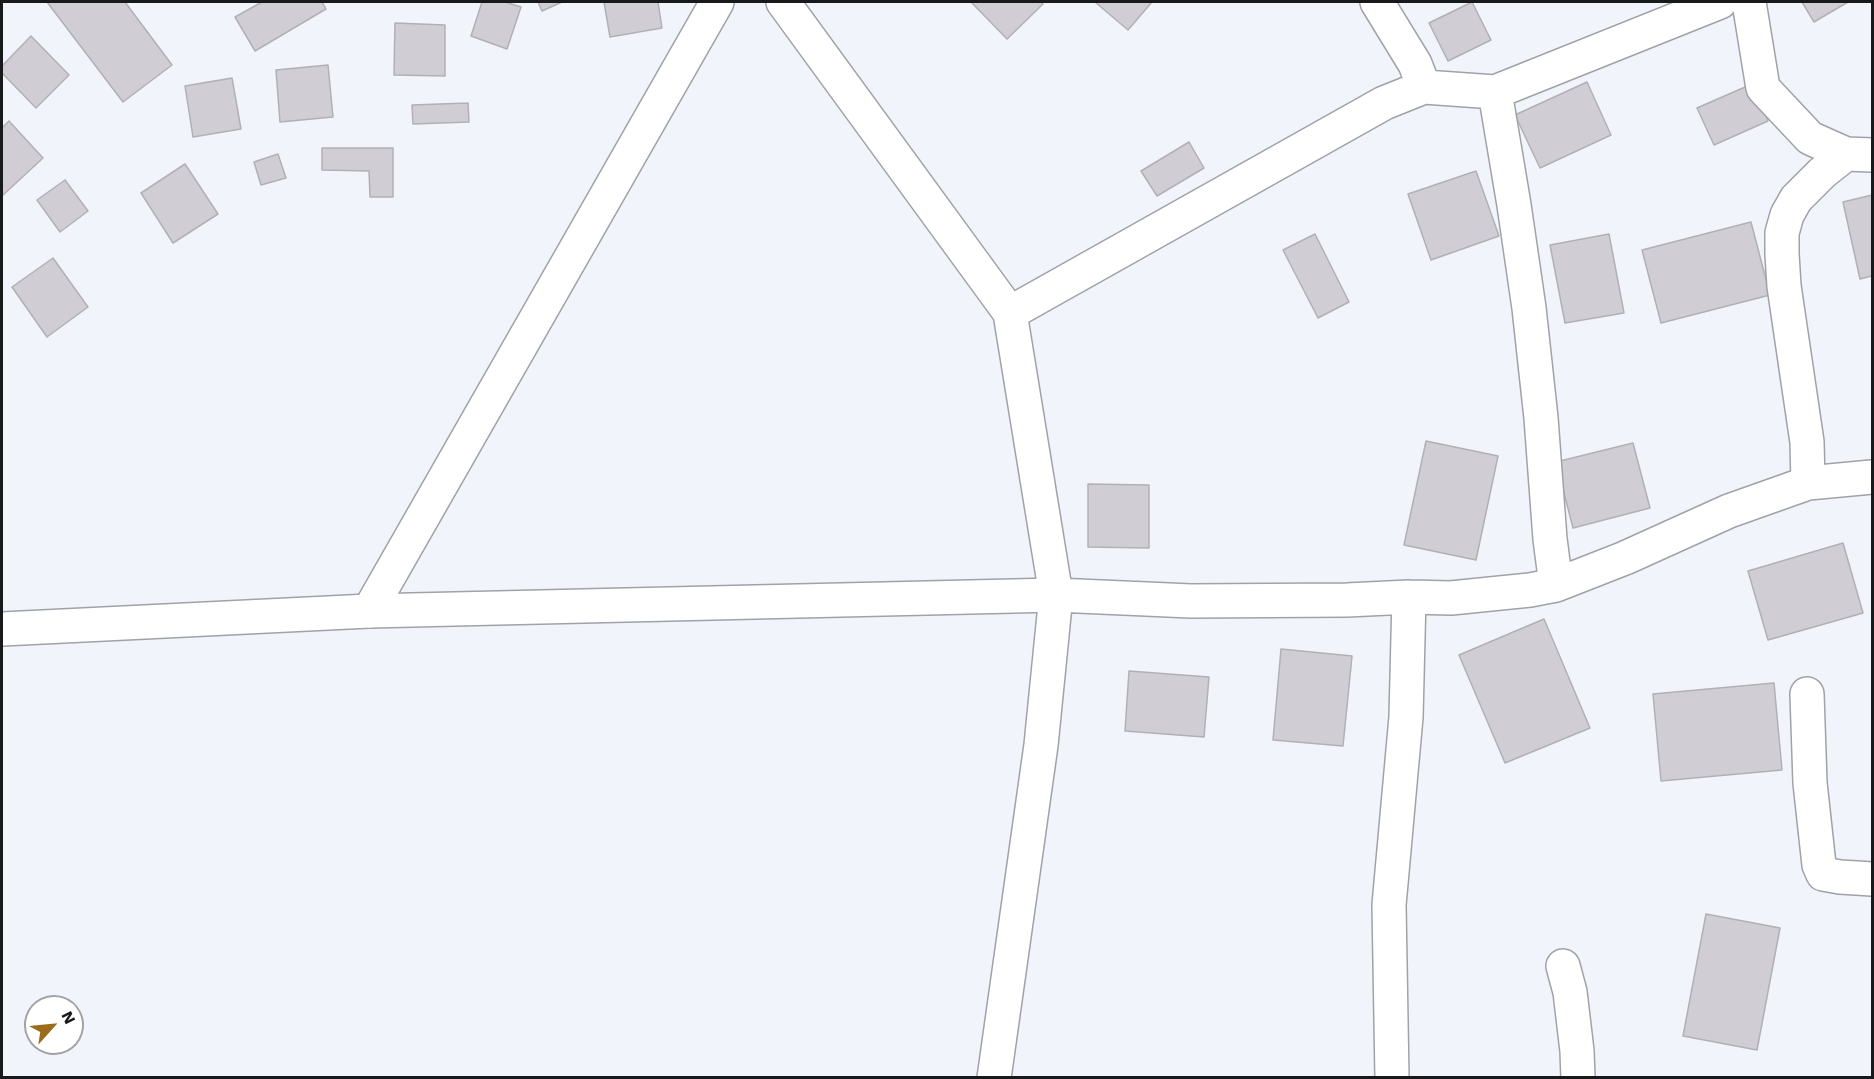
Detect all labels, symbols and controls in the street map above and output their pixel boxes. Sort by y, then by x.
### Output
north arrow [24,995,84,1055]
text: N [58,1008,80,1027]

